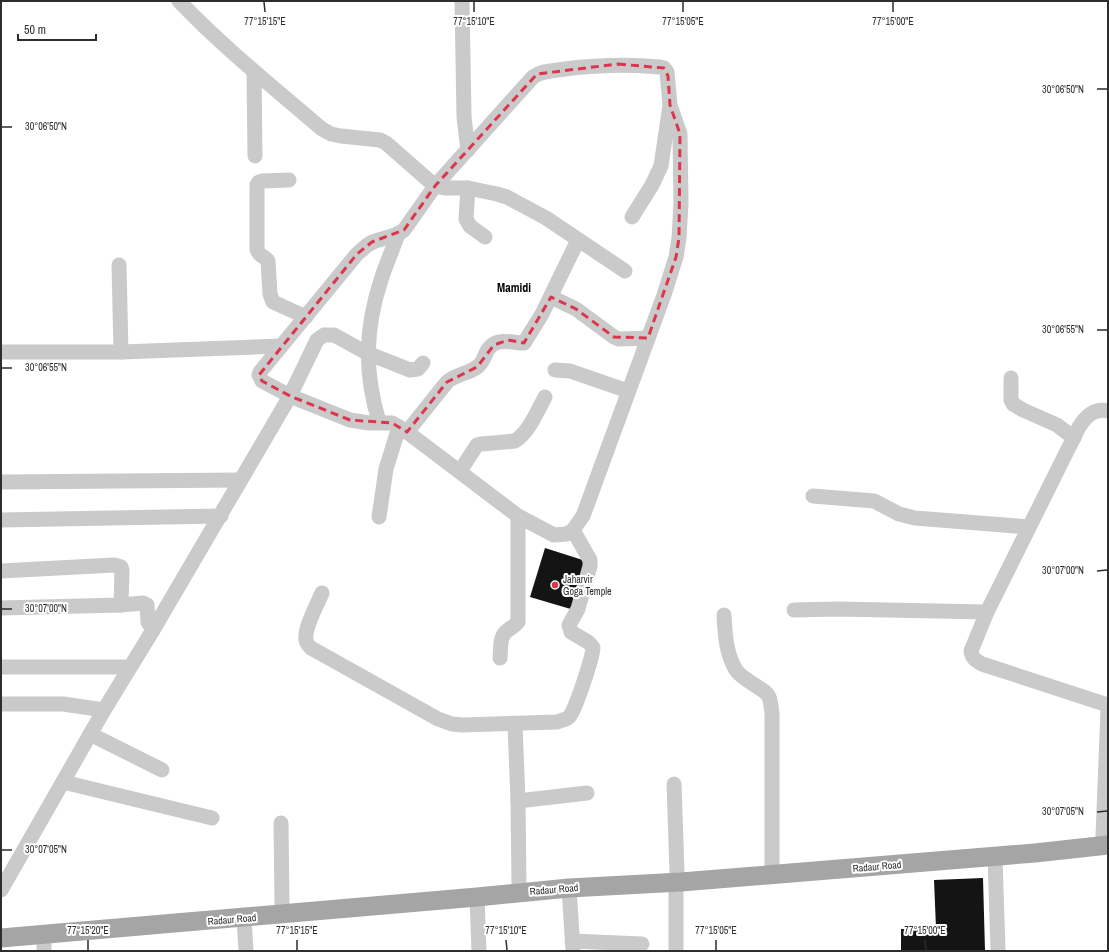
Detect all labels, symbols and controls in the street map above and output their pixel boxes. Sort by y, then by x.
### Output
text: 77°15'15"E [244,15,286,28]
text: 77°15'10"E [453,15,495,28]
text: 77°15'05"E [662,15,704,28]
text: 77°15'00"E [872,15,914,28]
scale bar [18,16,96,42]
text: 50 m [24,22,46,38]
text: 30°06'50"N [1042,83,1084,96]
text: 30°06'50"N [25,120,67,133]
district label: Mamidi [497,280,531,296]
text: 30°06'55"N [1042,323,1084,336]
text: 30°06'55"N [25,361,67,374]
text: 30°07'00"N [1042,564,1084,577]
place label: Jaharvir Goga Temple [563,573,612,598]
marker: Jaharvir Goga Temple [550,580,560,590]
text: 30°07'00"N [25,602,67,615]
text: 30°07'05"N [1042,805,1084,818]
text: 30°07'05"N [25,843,67,856]
street label: Radaur Road [852,858,902,875]
street label: Radaur Road [529,881,579,898]
street label: Radaur Road [207,911,257,928]
text: 77°15'20"E [67,924,109,937]
text: 77°15'15"E [276,924,318,937]
text: 77°15'10"E [485,924,527,937]
text: 77°15'05"E [695,924,737,937]
text: 77°15'00"E [904,924,946,937]

